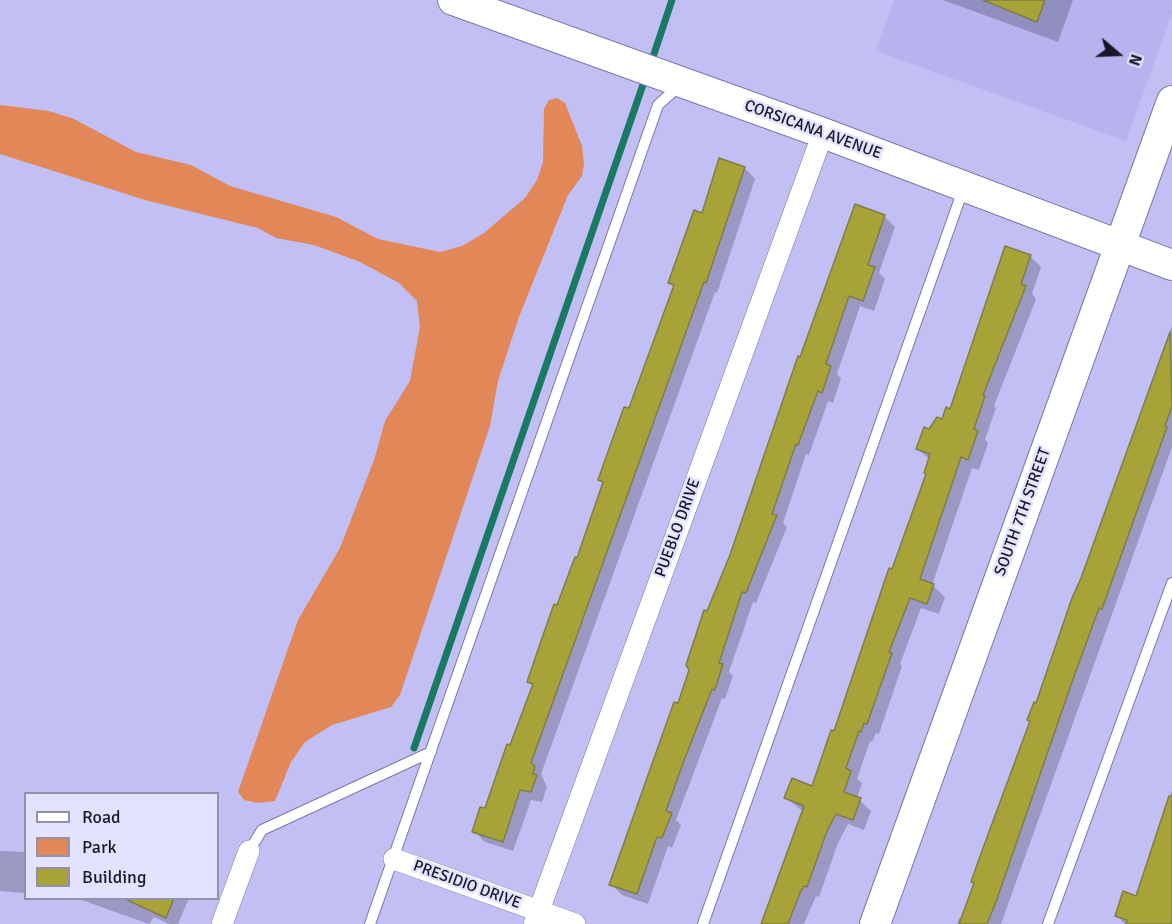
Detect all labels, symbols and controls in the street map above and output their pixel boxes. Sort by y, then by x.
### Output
north arrow [1088,24,1148,84]
text: N [1124,51,1146,68]
street label: CORSICANA AVENUE [742,96,884,164]
street label: SOUTH 7TH STREET [991,445,1055,579]
street label: PUEBLO DRIVE [651,476,705,580]
legend [24,792,219,900]
text: Road [82,806,121,828]
text: Park [82,836,117,858]
street label: PRESIDIO DRIVE [410,857,524,913]
text: Building [82,866,146,888]

